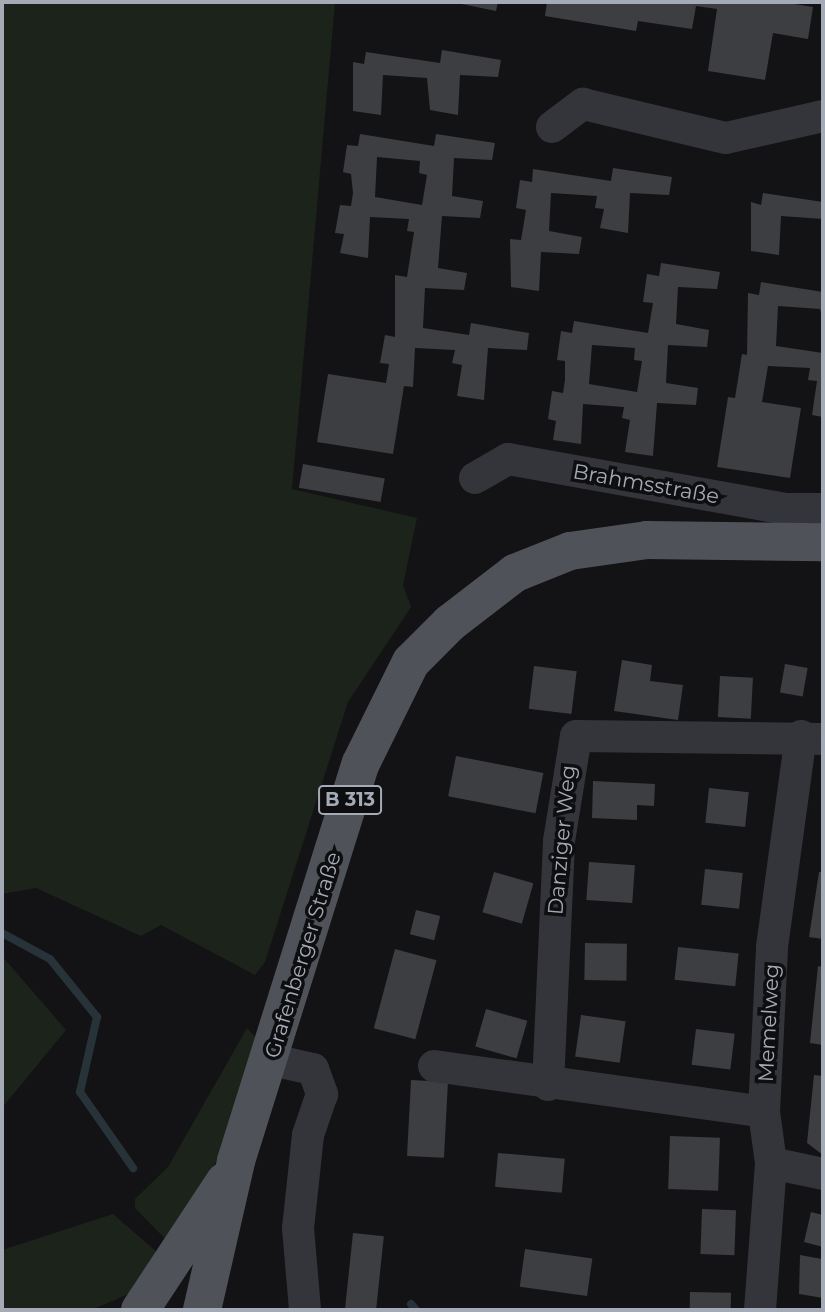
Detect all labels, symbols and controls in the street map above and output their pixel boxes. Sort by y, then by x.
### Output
street label: Brahmsstraße [571,459,721,509]
street label: Danziger Weg [543,764,581,916]
road number: B 313 [317,785,383,816]
street label: Grafenberger Straße [260,849,346,1061]
street label: Memelweg [753,963,785,1083]

